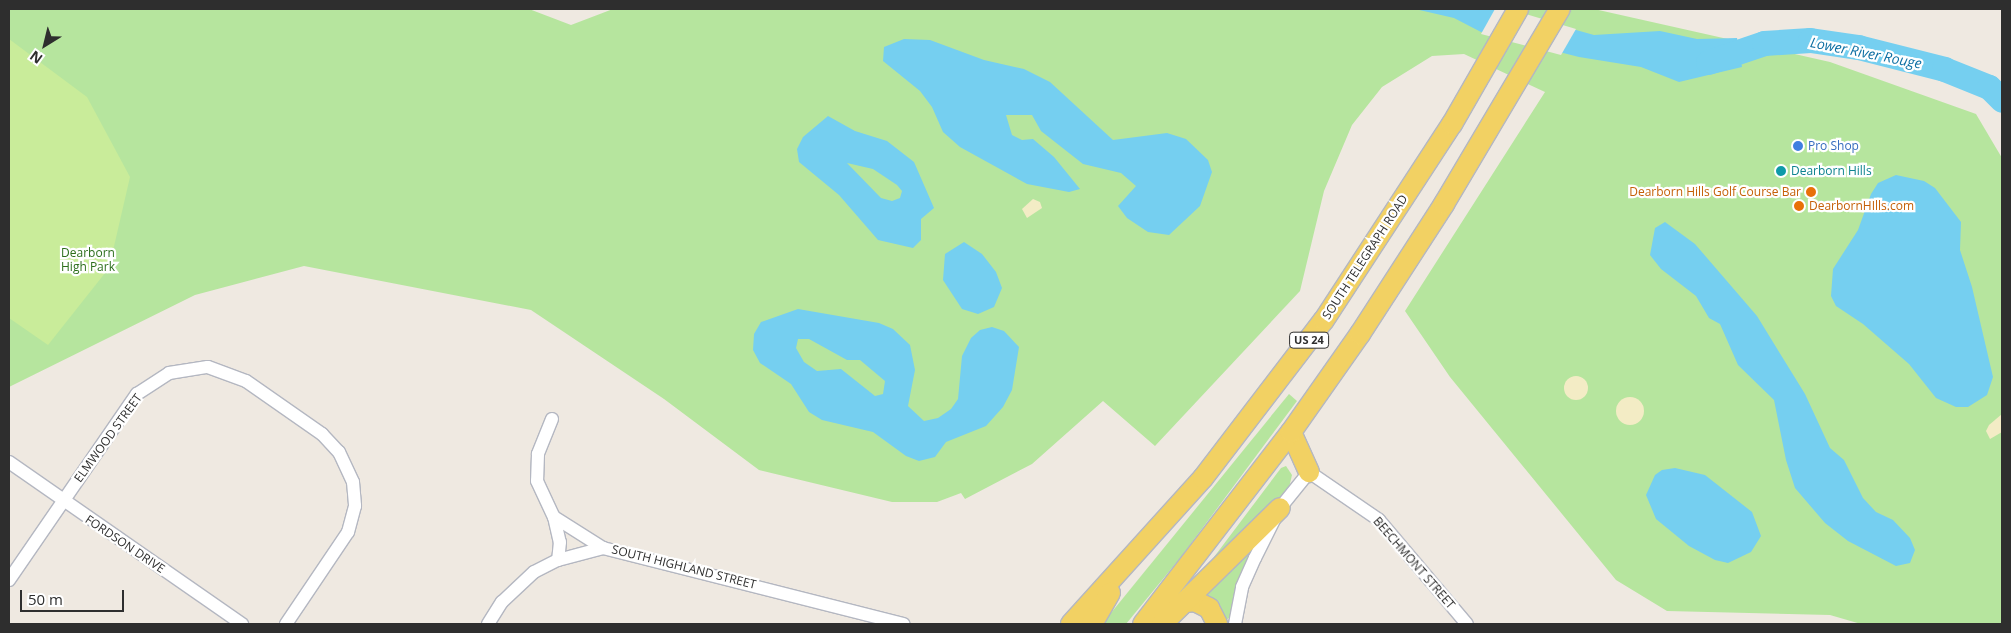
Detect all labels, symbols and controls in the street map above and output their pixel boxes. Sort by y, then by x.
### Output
north arrow [20,20,70,70]
water label: Lower River Rouge [1809,34,1923,72]
text: N [26,47,46,69]
place label: Pro Shop [1808,139,1859,153]
marker: Pro Shop [1792,140,1804,152]
place label: Dearborn Hills [1791,164,1872,178]
marker: Dearborn Hills [1775,165,1787,177]
place label: Dearborn Hills Golf Course Bar [1629,185,1801,199]
marker: Dearborn Hills Golf Course Bar [1805,186,1817,198]
street label: SOUTH TELEGRAPH ROAD [1319,192,1411,322]
place label: DearbornHIlls.com [1809,199,1914,213]
marker: DearbornHIlls.com [1793,200,1805,212]
park label: Dearborn High Park [61,246,115,274]
road number: US 24 [1289,332,1329,348]
street label: ELMWOOD STREET [71,391,145,485]
street label: FORDSON DRIVE [82,512,168,576]
street label: BEECHMONT STREET [1370,514,1458,612]
street label: SOUTH HIGHLAND STREET [610,542,758,592]
scale bar [22,580,126,612]
text: 50 m [28,589,63,609]

